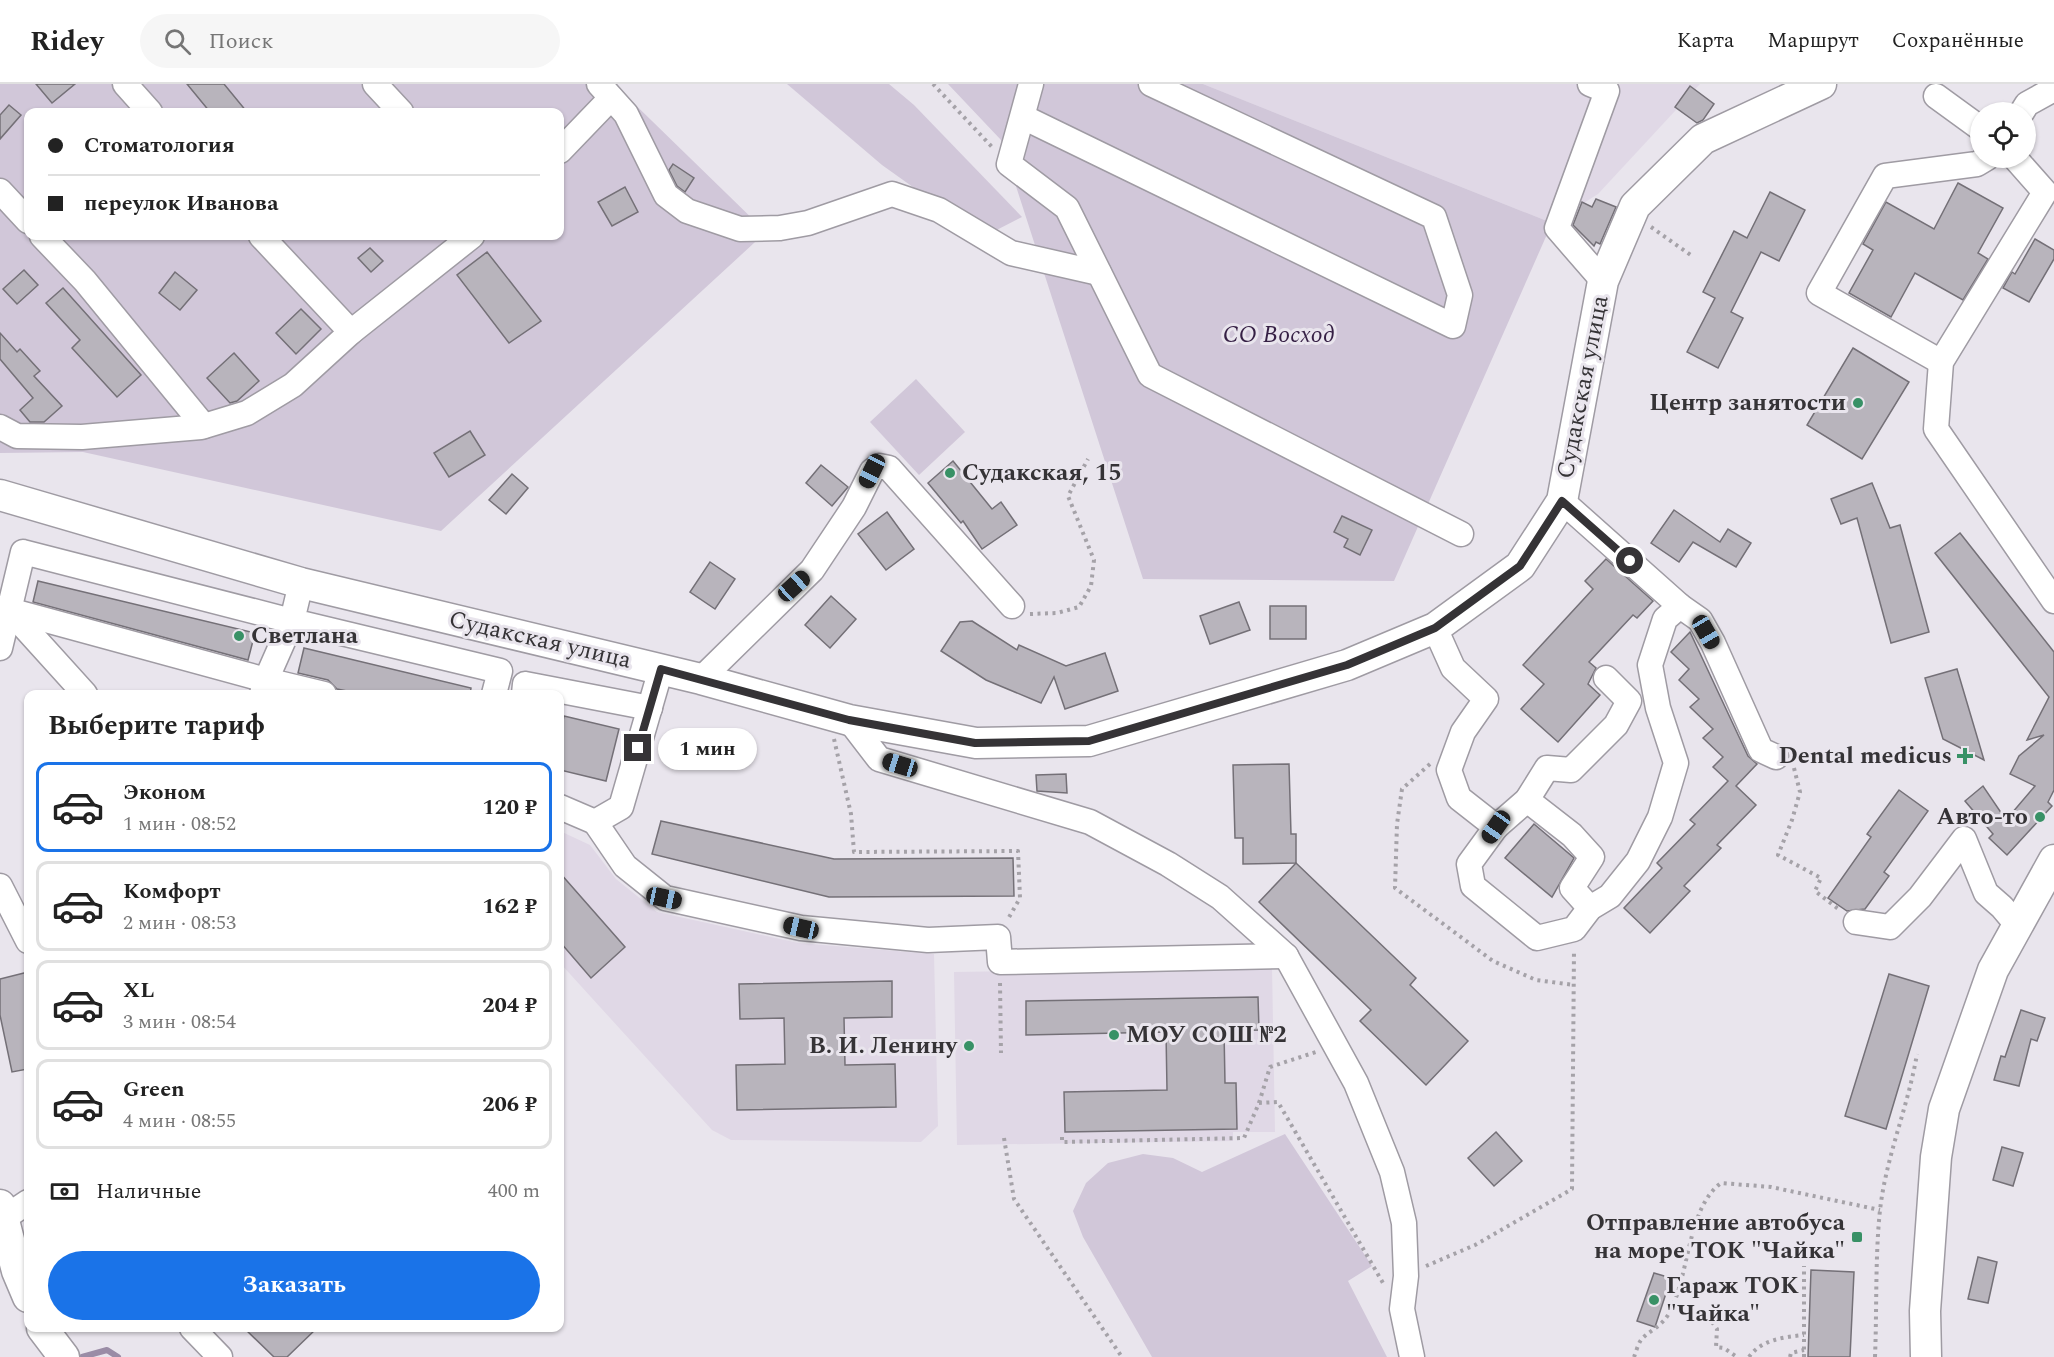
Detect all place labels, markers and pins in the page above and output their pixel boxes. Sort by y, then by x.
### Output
place label: Центр занятости [1649,385,1846,421]
marker: Центр занятости [1851,396,1865,410]
place label: Судакская, 15 [962,455,1122,491]
marker: Судакская, 15 [943,466,957,480]
place label: Светлана [251,618,359,654]
marker: Светлана [232,629,246,643]
place label: Dental medicus [1778,738,1952,774]
marker: Dental medicus [1956,747,1974,765]
place label: Авто-то [1937,799,2028,835]
marker: Авто-то [2033,810,2047,824]
place label: МОУ СОШ №2 [1126,1017,1287,1053]
place label: В. И. Ленину [809,1028,959,1064]
marker: МОУ СОШ №2 [1107,1028,1121,1042]
marker: В. И. Ленину [962,1039,976,1053]
place label: Отправление автобуса на море ТОК "Чайка" [1586,1205,1846,1269]
marker: Отправление автобуса на море ТОК "Чайка" [1850,1230,1864,1244]
place label: Гараж ТОК "Чайка" [1666,1268,1799,1332]
marker: Гараж ТОК "Чайка" [1647,1293,1661,1307]

